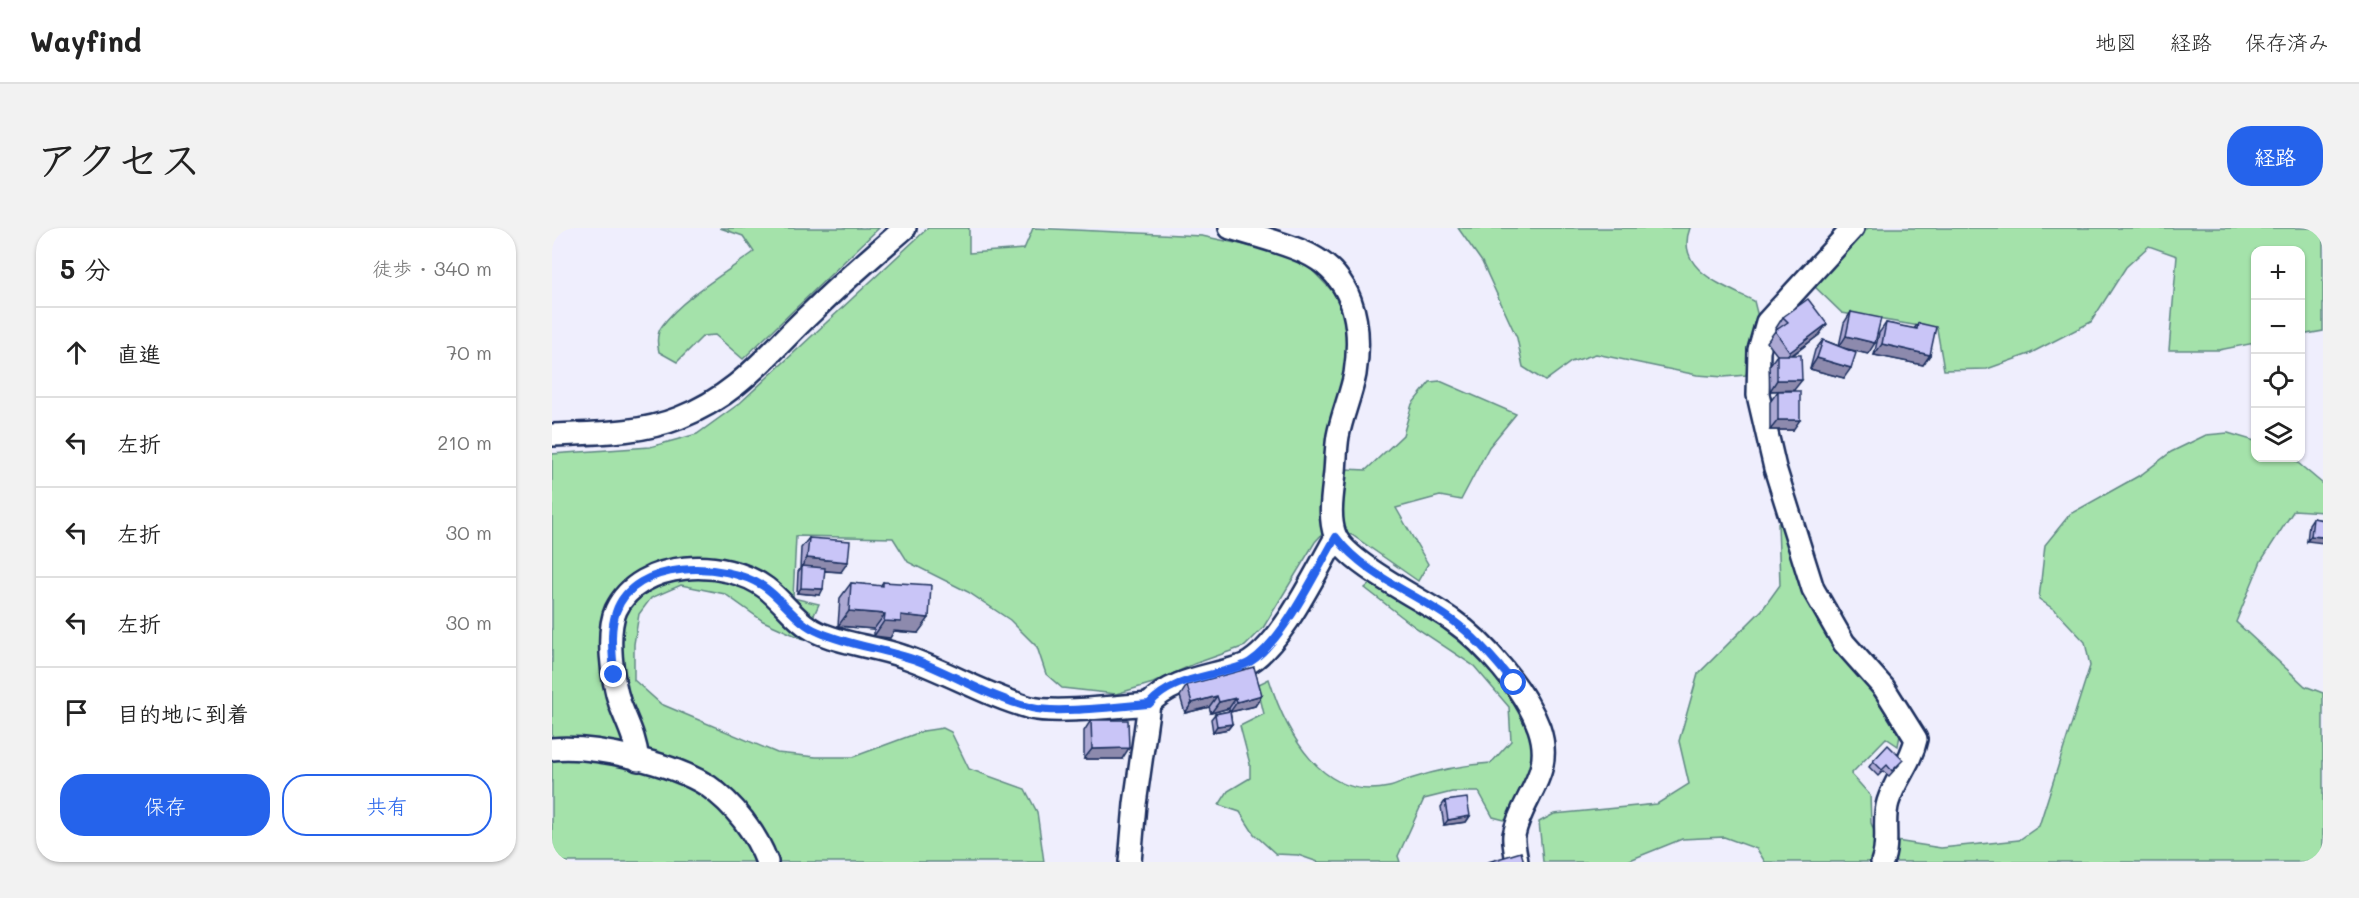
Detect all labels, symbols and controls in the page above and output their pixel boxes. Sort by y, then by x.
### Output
text: Wayfind [30,23,141,59]
text: 地図 [2095,28,2137,55]
text: 経路 [2170,28,2212,55]
text: 保存済み [2245,28,2329,55]
button: 経路 [2227,126,2323,186]
text: アクセス [36,131,201,186]
map controls [2251,246,2305,462]
button: + [2251,246,2305,300]
text: 5 分 [60,252,111,286]
text: 徒歩 · 340 m [372,255,492,281]
button: − [2251,300,2305,354]
icon: ahead [60,336,93,369]
text: 直進 [117,339,161,368]
text: 70 m [446,339,492,365]
button: locate [2251,354,2305,408]
button: layers [2251,408,2305,462]
icon: left [60,426,93,459]
text: 左折 [117,429,161,458]
text: 210 m [437,429,492,455]
icon: left [60,516,93,549]
text: 左折 [117,519,161,548]
text: 30 m [446,519,492,545]
icon: left [60,606,93,639]
text: 左折 [117,609,161,638]
text: 30 m [446,609,492,635]
route end [600,661,626,687]
route start [1500,669,1526,695]
icon: arrive [60,696,93,729]
text: 目的地に到着 [117,699,249,728]
button: 保存 [60,774,270,836]
button: 共有 [282,774,492,836]

